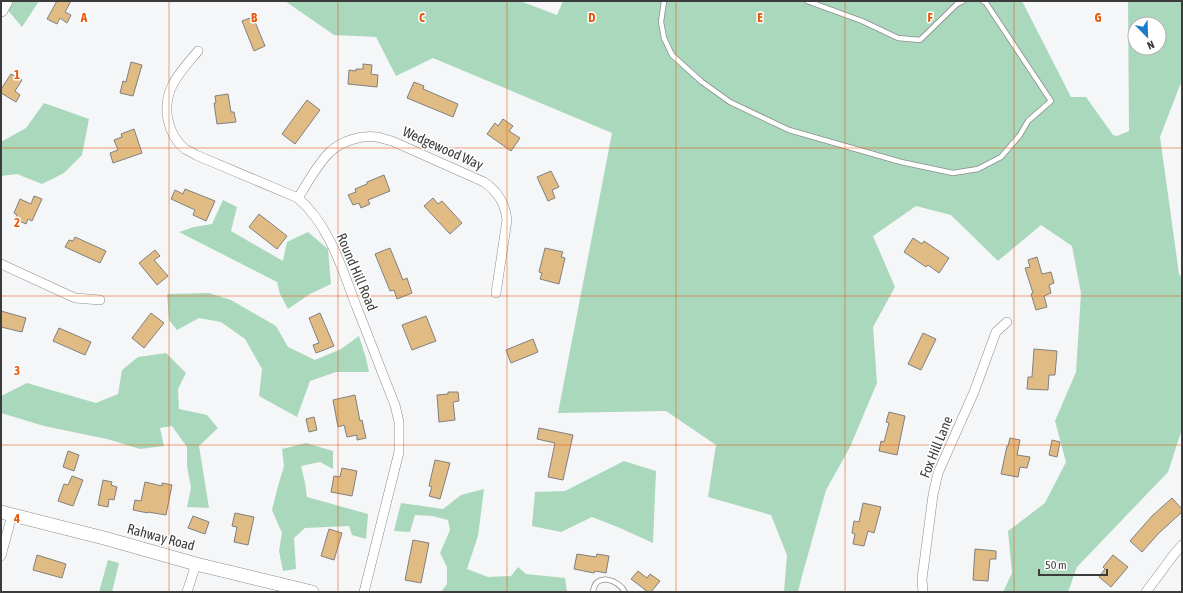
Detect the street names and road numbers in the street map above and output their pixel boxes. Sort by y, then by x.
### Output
street label: Wedgewood Way [400,123,486,173]
street label: Round Hill Road [333,231,381,313]
street label: Fox Hill Lane [916,414,956,480]
street label: Rahway Road [125,520,197,554]

